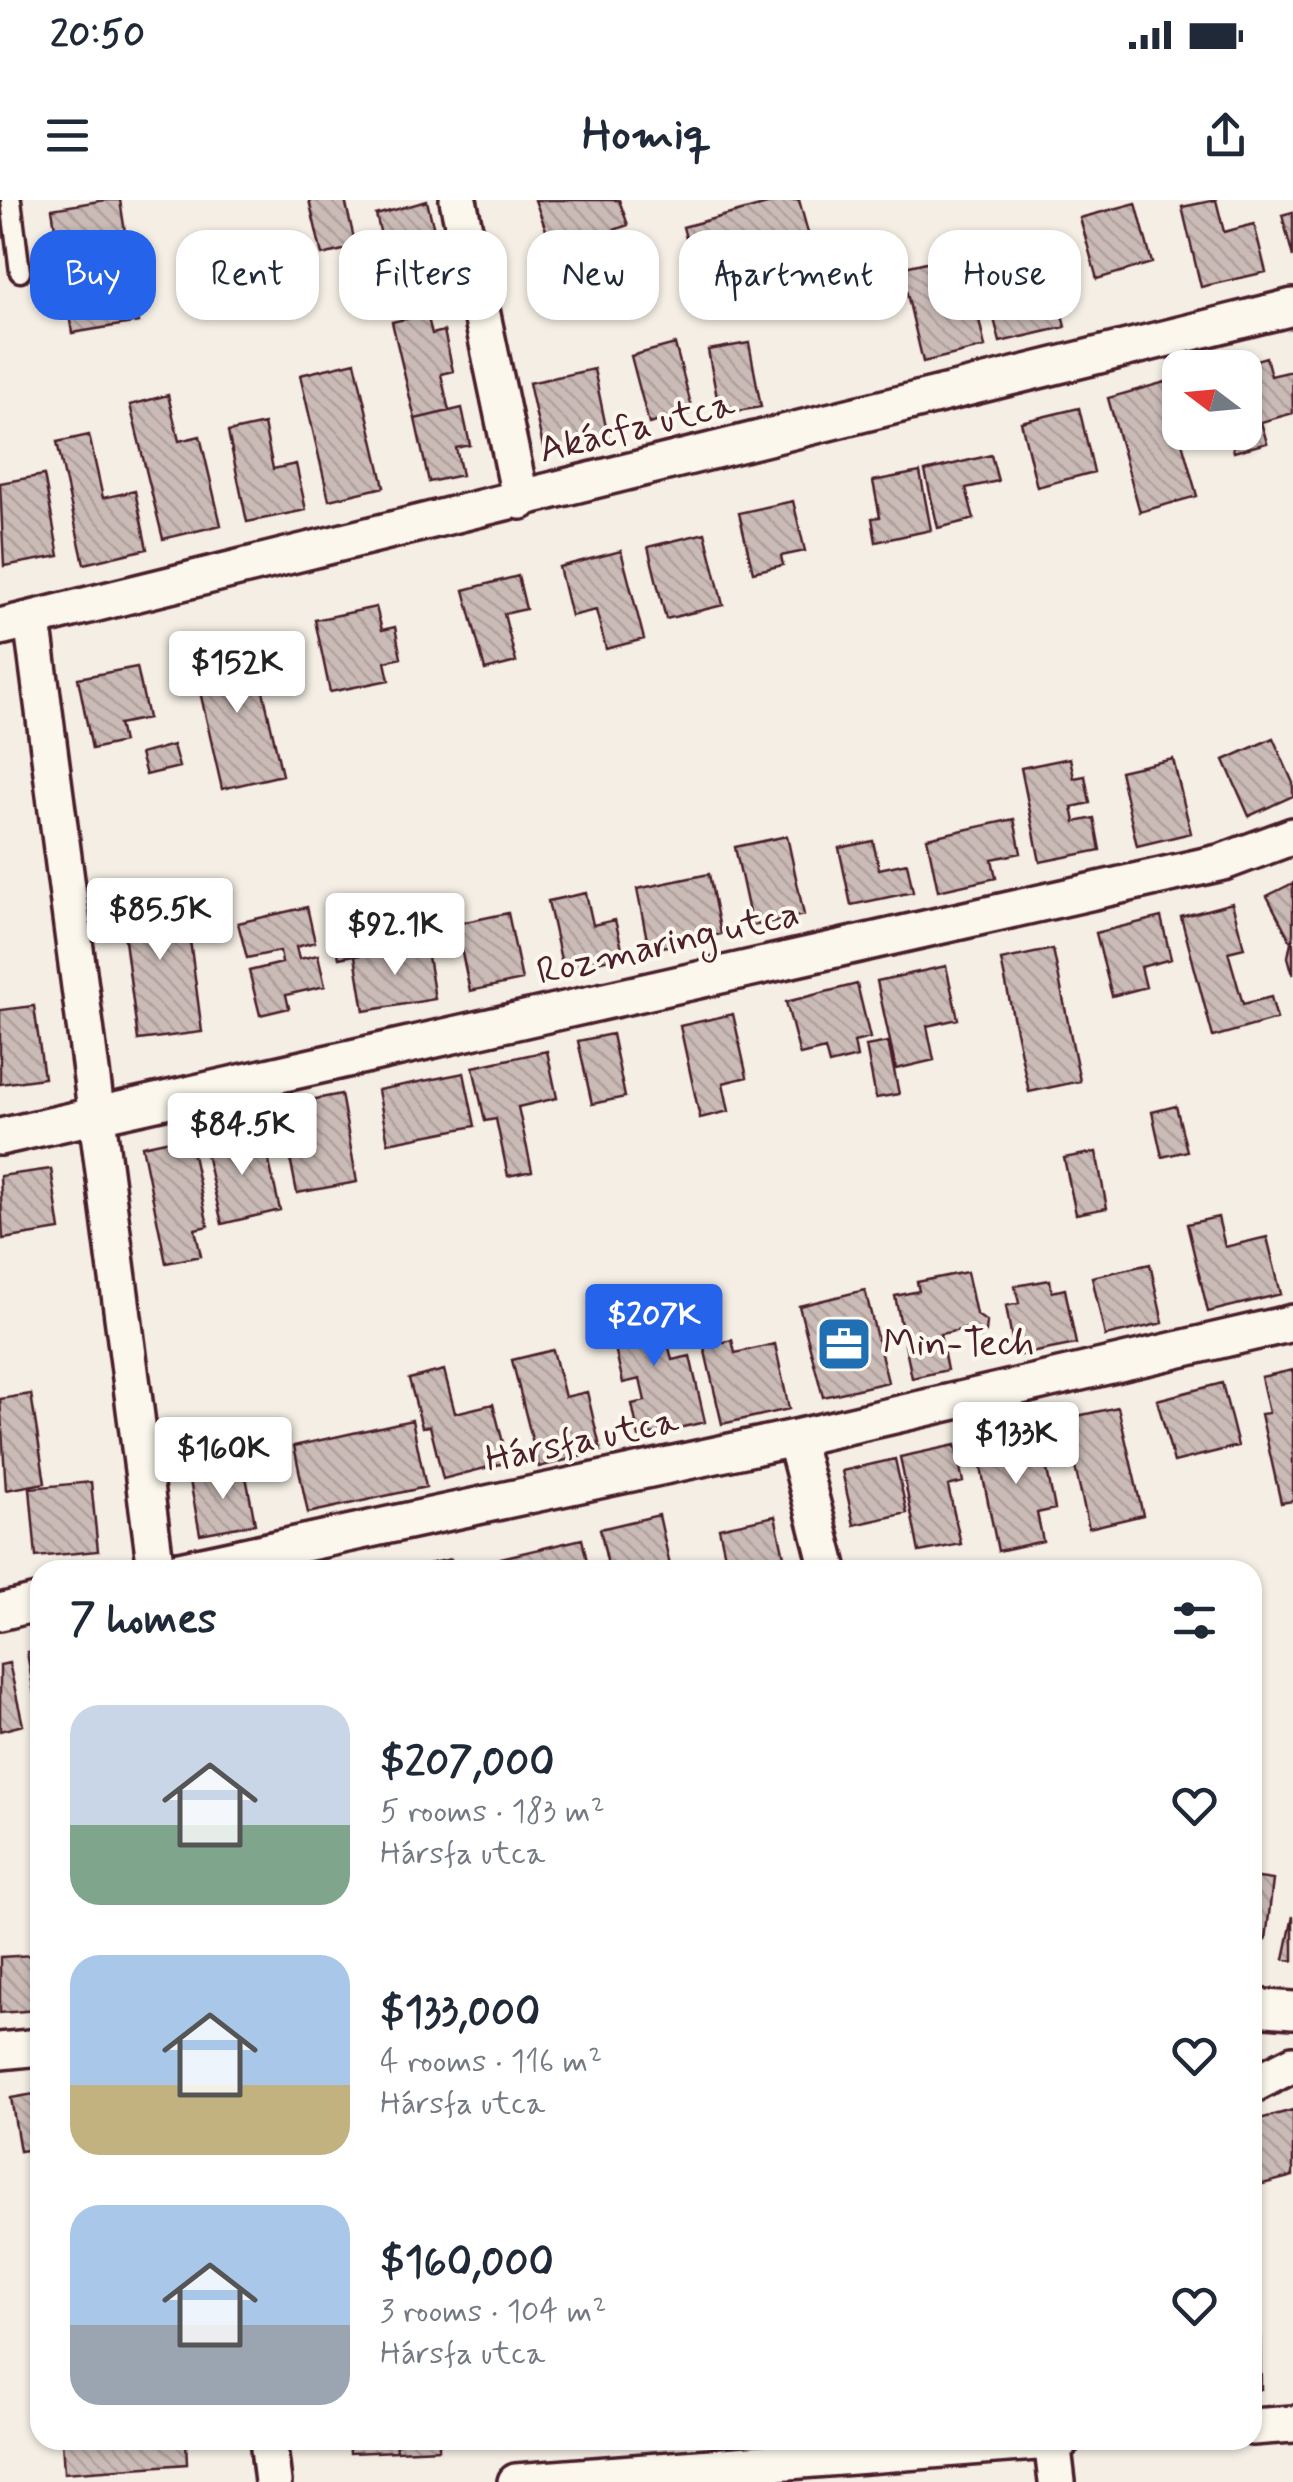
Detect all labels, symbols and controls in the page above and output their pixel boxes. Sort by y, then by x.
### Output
text: 20:50 [50,11,145,60]
text: Homiq [582,106,711,165]
icon: menu [40,108,95,163]
icon: share [1198,108,1253,163]
chip: Buy [30,230,156,320]
chip: Rent [176,230,319,320]
chip: Filters [339,230,507,320]
chip: New [527,230,659,320]
chip: Apartment [679,230,908,320]
chip: House [928,230,1081,320]
north arrow [1162,350,1262,450]
map controls [1162,350,1262,450]
street label: Akácfa utca [534,380,740,476]
pin: $152K [167,631,307,716]
text: $152K [191,642,283,684]
pin: $85.5K [79,878,241,963]
text: $85.5K [109,889,211,931]
street label: Rozmaring utca [532,890,805,1002]
pin: $92.1K [314,893,476,978]
text: $92.1K [348,904,442,946]
pin: $84.5K [161,1093,323,1178]
text: $84.5K [190,1104,294,1146]
pin: $207K [584,1284,724,1369]
text: $207K [607,1295,701,1337]
office icon: Min-Tech [814,1314,874,1374]
place label: Min-Tech [883,1320,1034,1369]
street label: Hársfa utca [481,1397,683,1485]
pin: $133K [946,1402,1086,1487]
text: $133K [975,1413,1057,1455]
pin: $160K [153,1417,293,1502]
text: $160K [177,1428,269,1470]
text: 7 homes [70,1593,217,1648]
icon: filters [1167,1593,1222,1648]
text: $207,000 [380,1736,555,1791]
icon: home [150,1745,270,1865]
icon: heart [1167,1778,1222,1833]
text: 5 rooms · 183 m² [380,1791,605,1833]
text: Hársfa utca [380,1833,545,1875]
text: $133,000 [380,1986,540,2041]
icon: home [150,1995,270,2115]
icon: heart [1167,2028,1222,2083]
text: 4 rooms · 116 m² [380,2041,602,2083]
text: Hársfa utca [380,2083,545,2125]
text: $160,000 [380,2236,554,2291]
icon: home [150,2245,270,2365]
icon: heart [1167,2278,1222,2333]
text: 3 rooms · 104 m² [380,2291,606,2333]
text: Hársfa utca [380,2333,545,2375]

